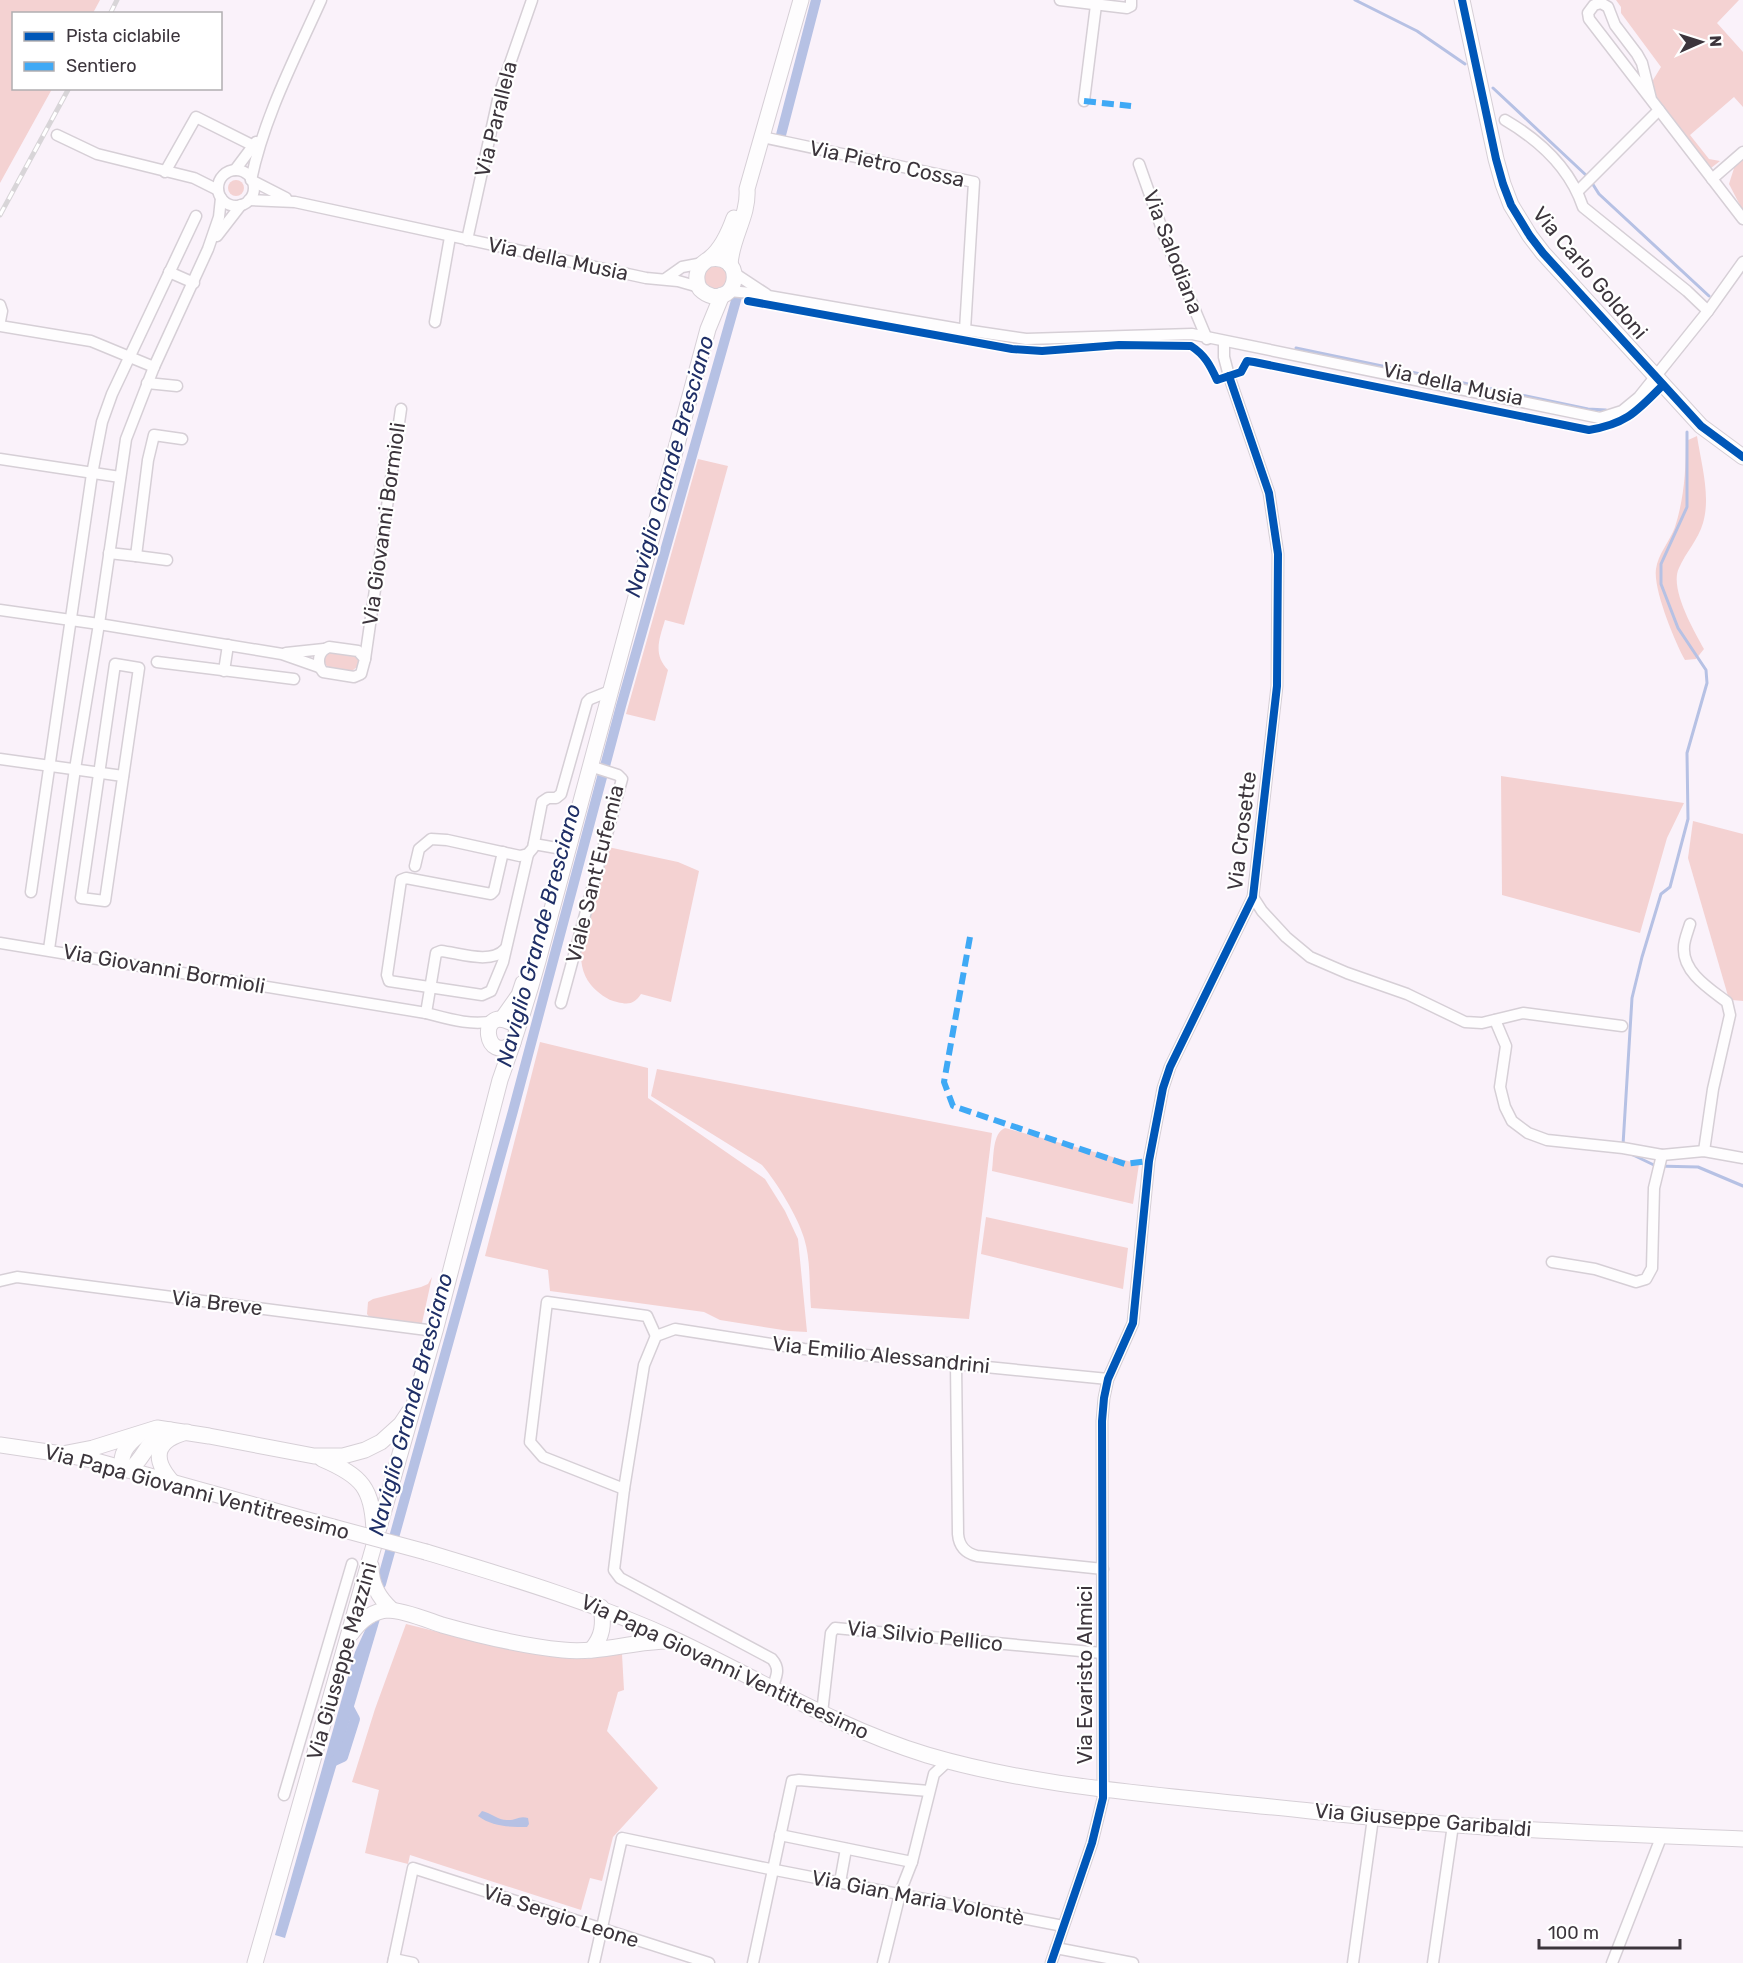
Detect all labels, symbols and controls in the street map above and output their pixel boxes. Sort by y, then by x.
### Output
legend [12,12,222,90]
north arrow [1671,12,1731,72]
text: Pista ciclabile [66,25,181,47]
text: N [1706,35,1725,47]
text: Sentiero [66,55,137,77]
street label: Via Parallela [469,58,522,179]
street label: Via Pietro Cossa [807,135,967,192]
street label: Via Salodiana [1138,186,1209,317]
street label: Via Carlo Goldoni [1528,201,1653,344]
street label: Via della Musia [485,231,631,286]
water label: Naviglio Grande Bresciano [619,332,720,600]
street label: Via della Musia [1380,356,1526,411]
street label: Via Giovanni Bormioli [357,421,410,627]
street label: Via Crosette [1222,770,1261,892]
street label: Viale Sant'Eufemia [560,782,629,966]
water label: Naviglio Grande Bresciano [490,801,587,1069]
street label: Via Giovanni Bormioli [61,938,267,999]
water label: Naviglio Grande Bresciano [362,1270,459,1538]
street label: Via Breve [170,1285,264,1320]
street label: Via Emilio Alessandrini [771,1331,991,1378]
street label: Via Papa Giovanni Ventitreesimo [42,1439,352,1544]
street label: Via Giuseppe Mazzini [301,1559,382,1763]
street label: Via Evaristo Almici [1072,1586,1097,1764]
street label: Via Papa Giovanni Ventitreesimo [577,1589,873,1744]
street label: Via Silvio Pellico [846,1615,1004,1656]
street label: Via Giuseppe Garibaldi [1314,1798,1533,1841]
street label: Via Gian Maria Volontè [810,1865,1027,1930]
street label: Via Sergio Leone [480,1878,642,1953]
scale bar [1539,1912,1680,1950]
text: 100 m [1548,1922,1599,1944]

